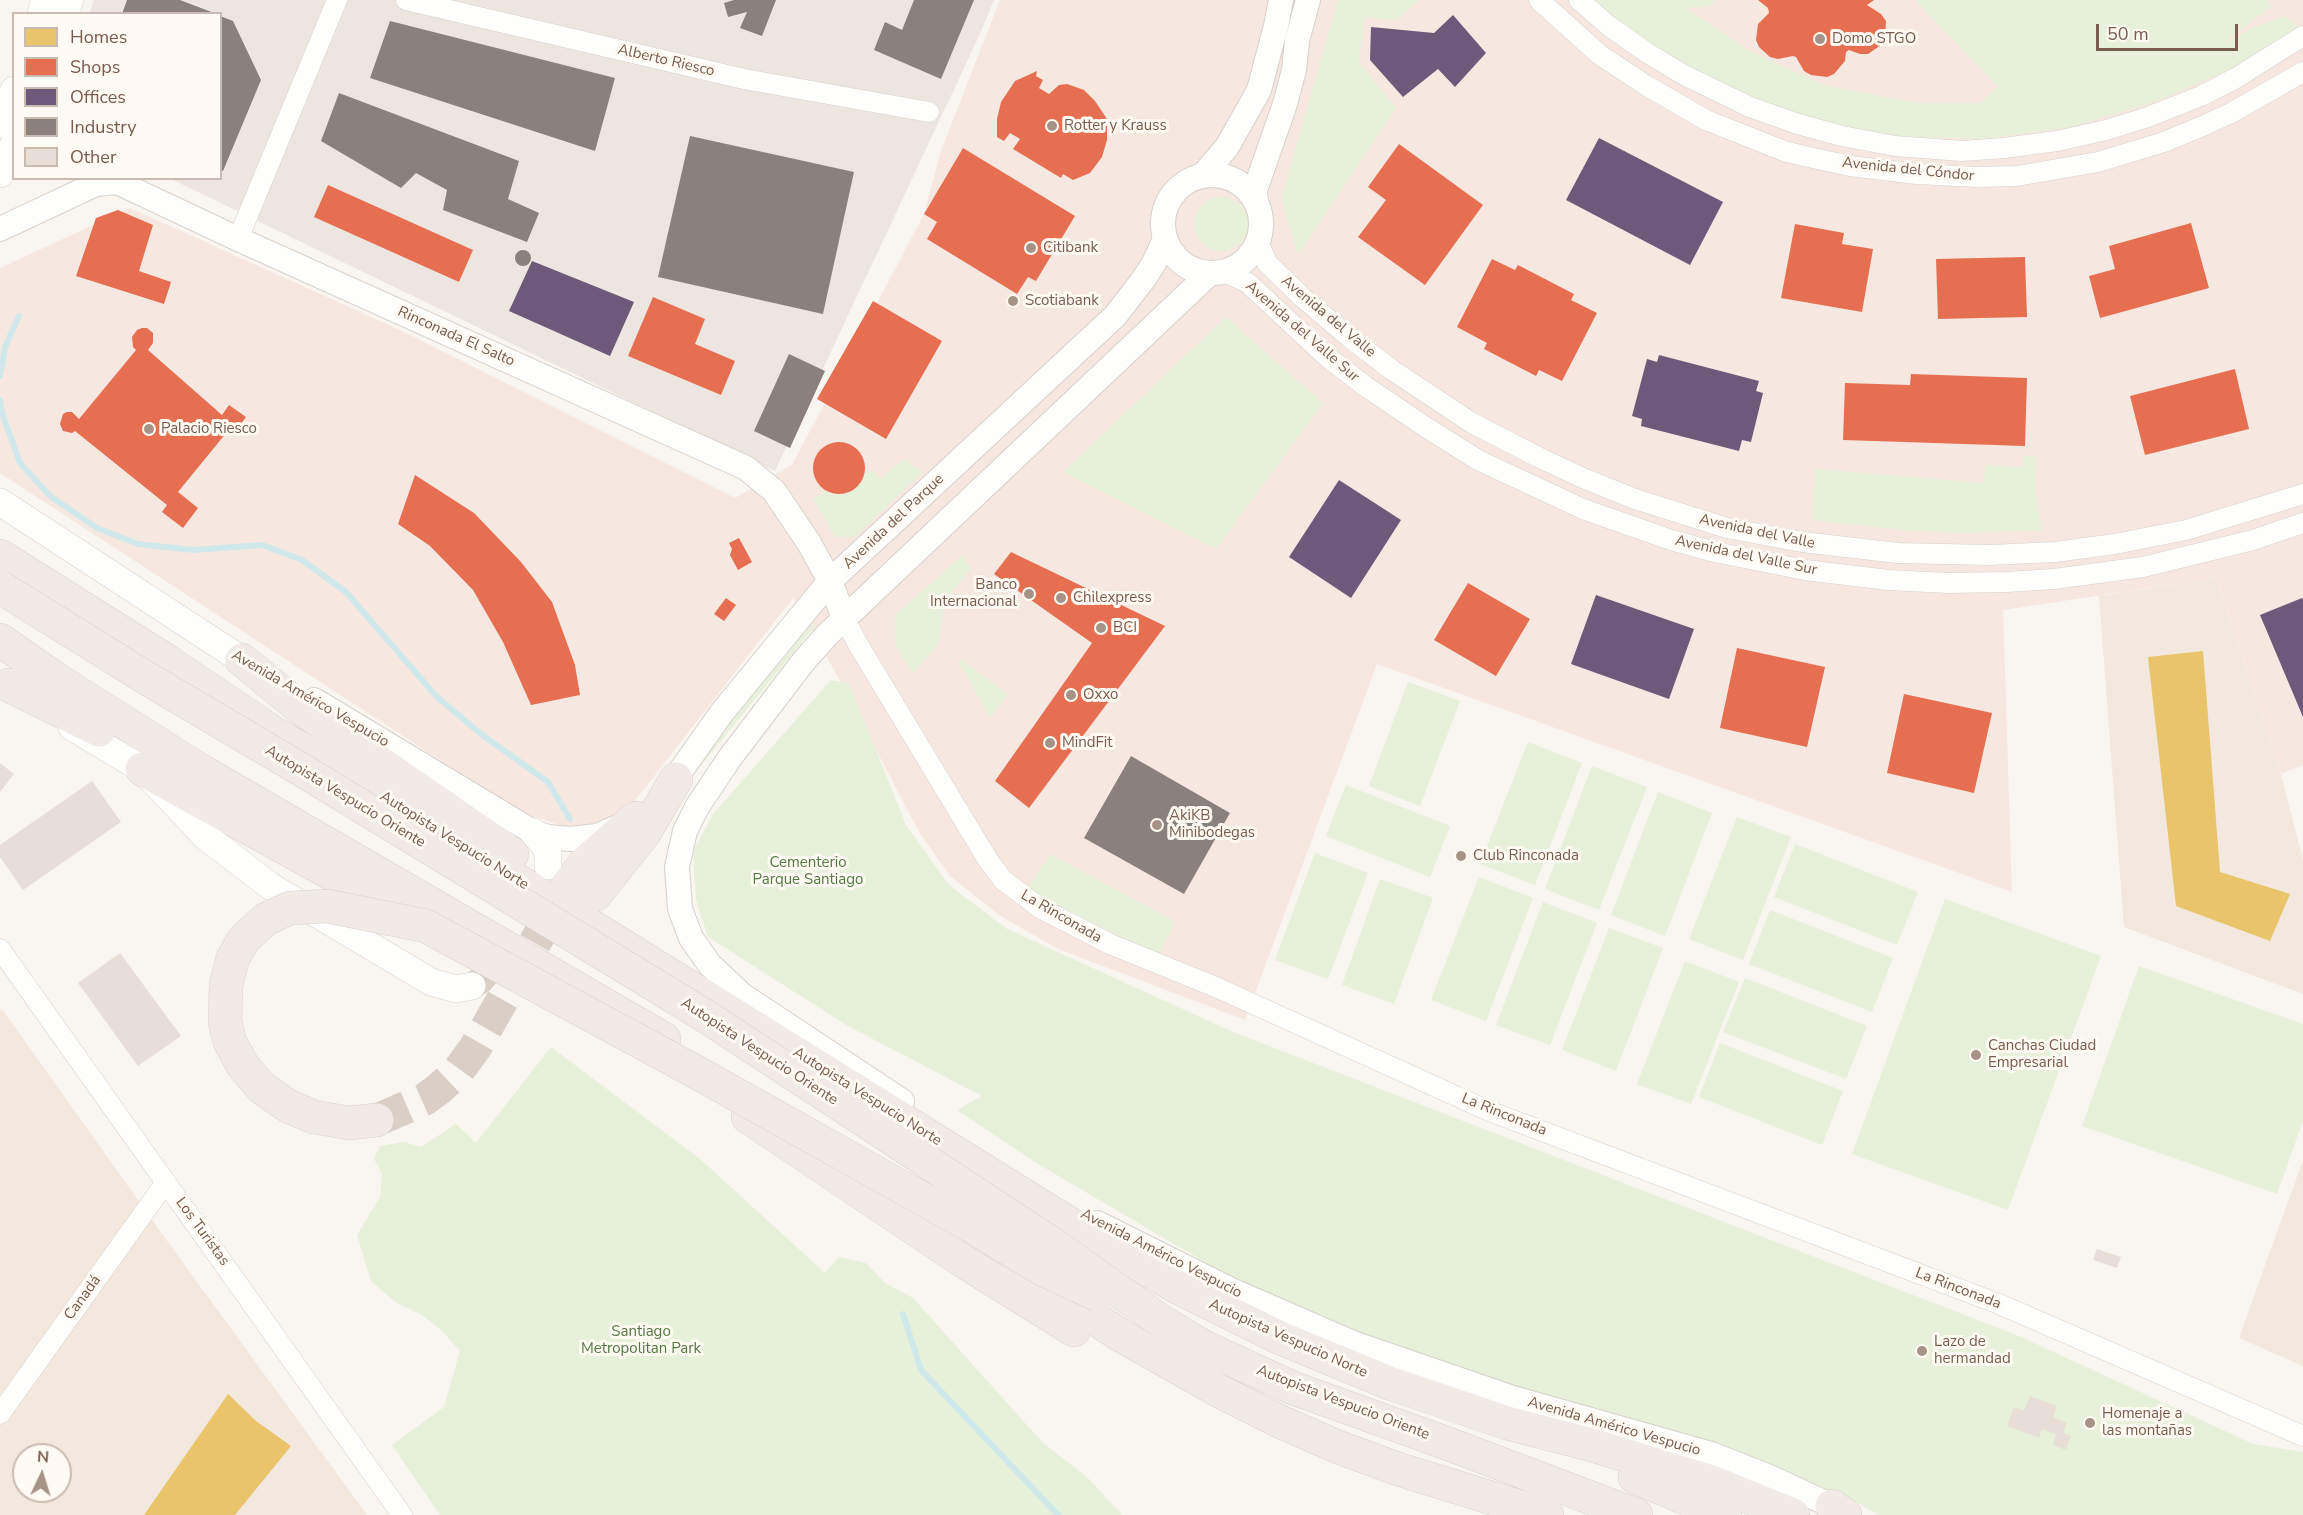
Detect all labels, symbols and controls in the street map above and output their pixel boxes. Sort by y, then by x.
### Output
legend [12,12,222,180]
scale bar [2099,12,2242,50]
text: 50 m [2107,22,2149,46]
text: Homes [70,25,127,49]
place label: Domo STGO [1832,30,1916,48]
marker: Domo STGO [1813,32,1827,46]
street label: Alberto Riesco [616,41,716,81]
text: Shops [70,55,120,79]
text: Offices [70,85,126,109]
text: Industry [70,115,137,139]
place label: Rotter y Krauss [1064,117,1167,135]
marker: Rotter y Krauss [1045,119,1059,133]
text: Other [70,145,116,169]
street label: Avenida del Cóndor [1841,154,1975,186]
place label: Citibank [1043,239,1098,257]
marker: Citibank [1024,241,1038,255]
street label: Avenida del Valle [1277,272,1379,362]
street label: Avenida del Valle Sur [1241,278,1363,386]
place label: Scotiabank [1025,292,1099,310]
marker: Scotiabank [1006,294,1020,308]
street label: Rinconada El Salto [395,303,517,371]
place label: Palacio Riesco [161,420,257,438]
marker: Palacio Riesco [142,422,156,436]
street label: Avenida del Parque [840,471,948,573]
street label: Avenida del Valle [1697,511,1817,553]
street label: Avenida del Valle Sur [1673,532,1819,580]
place label: Banco Internacional [930,576,1017,611]
marker: Banco Internacional [1022,587,1036,601]
place label: Chilexpress [1073,589,1152,607]
marker: Chilexpress [1054,591,1068,605]
place label: BCI [1113,619,1137,637]
marker: BCI [1094,621,1108,635]
street label: Avenida Américo Vespucio [228,646,392,752]
place label: Oxxo [1083,686,1118,704]
marker: Oxxo [1064,688,1078,702]
place label: MindFit [1062,734,1113,752]
marker: MindFit [1043,736,1057,750]
street label: Autopista Vespucio Oriente [262,742,428,852]
street label: Autopista Vespucio Norte [376,788,532,894]
place label: AkiKB Minibodegas [1169,807,1255,842]
marker: AkiKB Minibodegas [1150,818,1164,832]
place label: Club Rinconada [1473,847,1579,865]
marker: Club Rinconada [1454,849,1468,863]
park label: Cementerio Parque Santiago [753,854,863,889]
street label: La Rinconada [1017,887,1105,947]
street label: Autopista Vespucio Oriente [677,994,841,1110]
place label: Canchas Ciudad Empresarial [1988,1037,2096,1072]
street label: Autopista Vespucio Norte [789,1044,945,1150]
marker: Canchas Ciudad Empresarial [1969,1048,1983,1062]
street label: La Rinconada [1459,1090,1549,1140]
street label: Los Turistas [171,1194,233,1270]
street label: Avenida Américo Vespucio [1077,1205,1245,1303]
street label: La Rinconada [1913,1264,2003,1314]
street label: Canadá [61,1272,105,1324]
street label: Autopista Vespucio Norte [1206,1296,1370,1382]
park label: Santiago Metropolitan Park [581,1323,701,1358]
place label: Lazo de hermandad [1934,1333,2011,1368]
marker: Lazo de hermandad [1915,1344,1929,1358]
street label: Autopista Vespucio Oriente [1254,1362,1432,1444]
street label: Avenida Américo Vespucio [1526,1394,1702,1460]
place label: Homenaje a las montañas [2102,1405,2192,1440]
marker: Homenaje a las montañas [2083,1416,2097,1430]
north arrow [12,1443,72,1503]
text: N [36,1446,50,1468]

